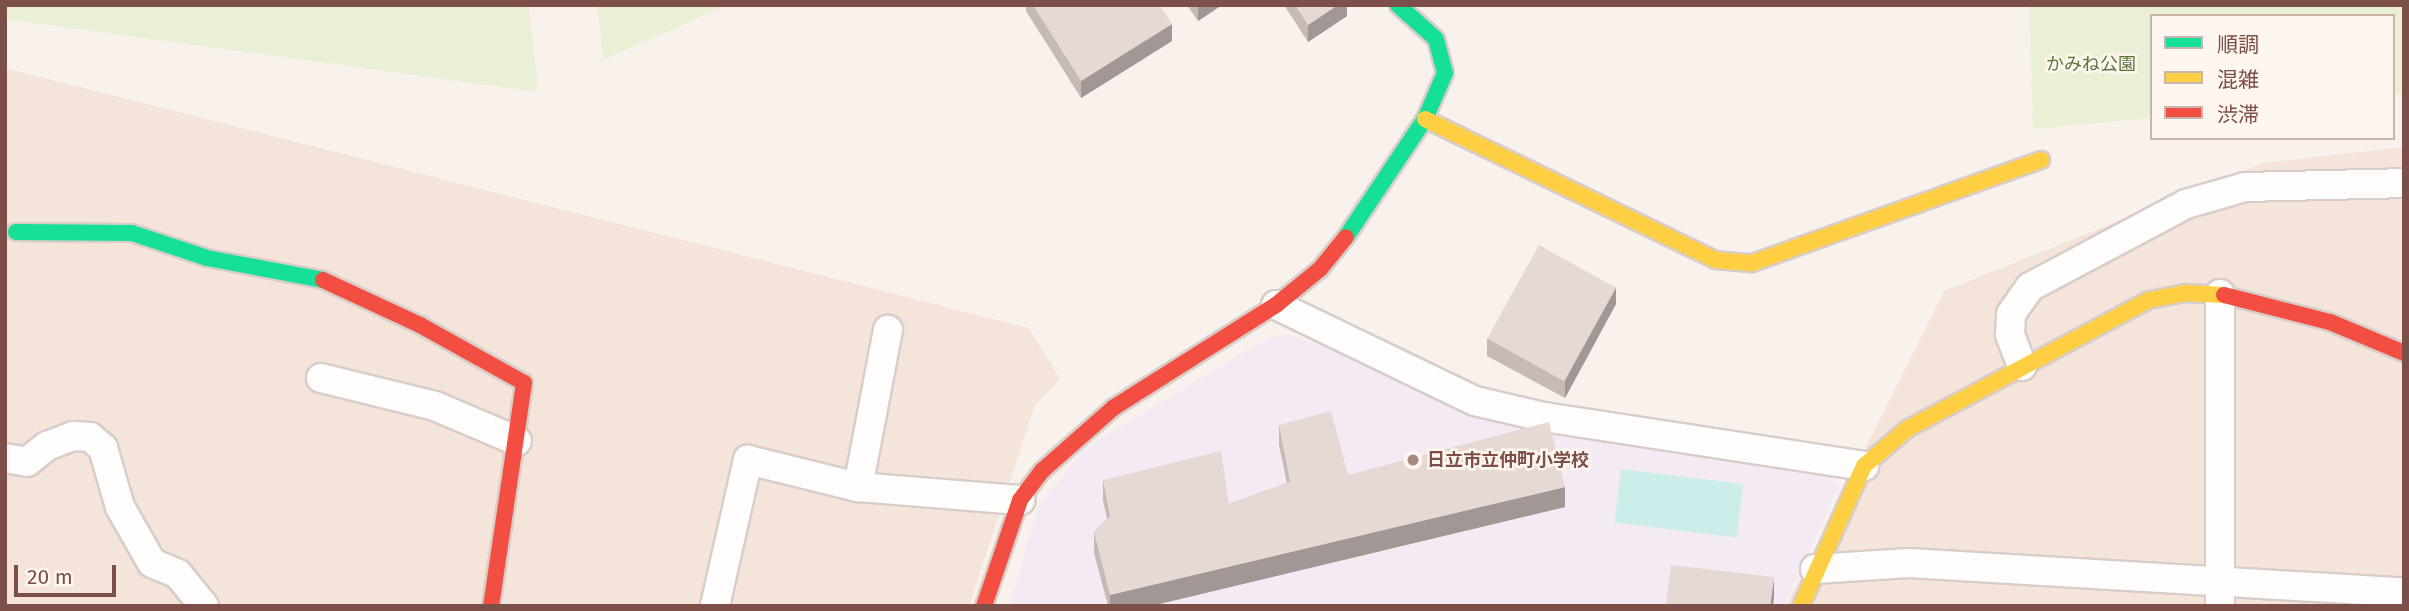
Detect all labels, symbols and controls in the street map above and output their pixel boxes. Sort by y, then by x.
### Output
legend [2150,14,2395,140]
text: 順調 [2217,32,2259,58]
park label: かみね公園 [2046,53,2136,75]
text: 混雑 [2217,67,2259,93]
text: 渋滞 [2217,102,2259,128]
place label: 日立市立仲町小学校 [1427,449,1589,471]
marker: 日立市立仲町小学校 [1405,452,1421,468]
scale bar [18,552,119,596]
text: 20 m [27,564,73,590]

